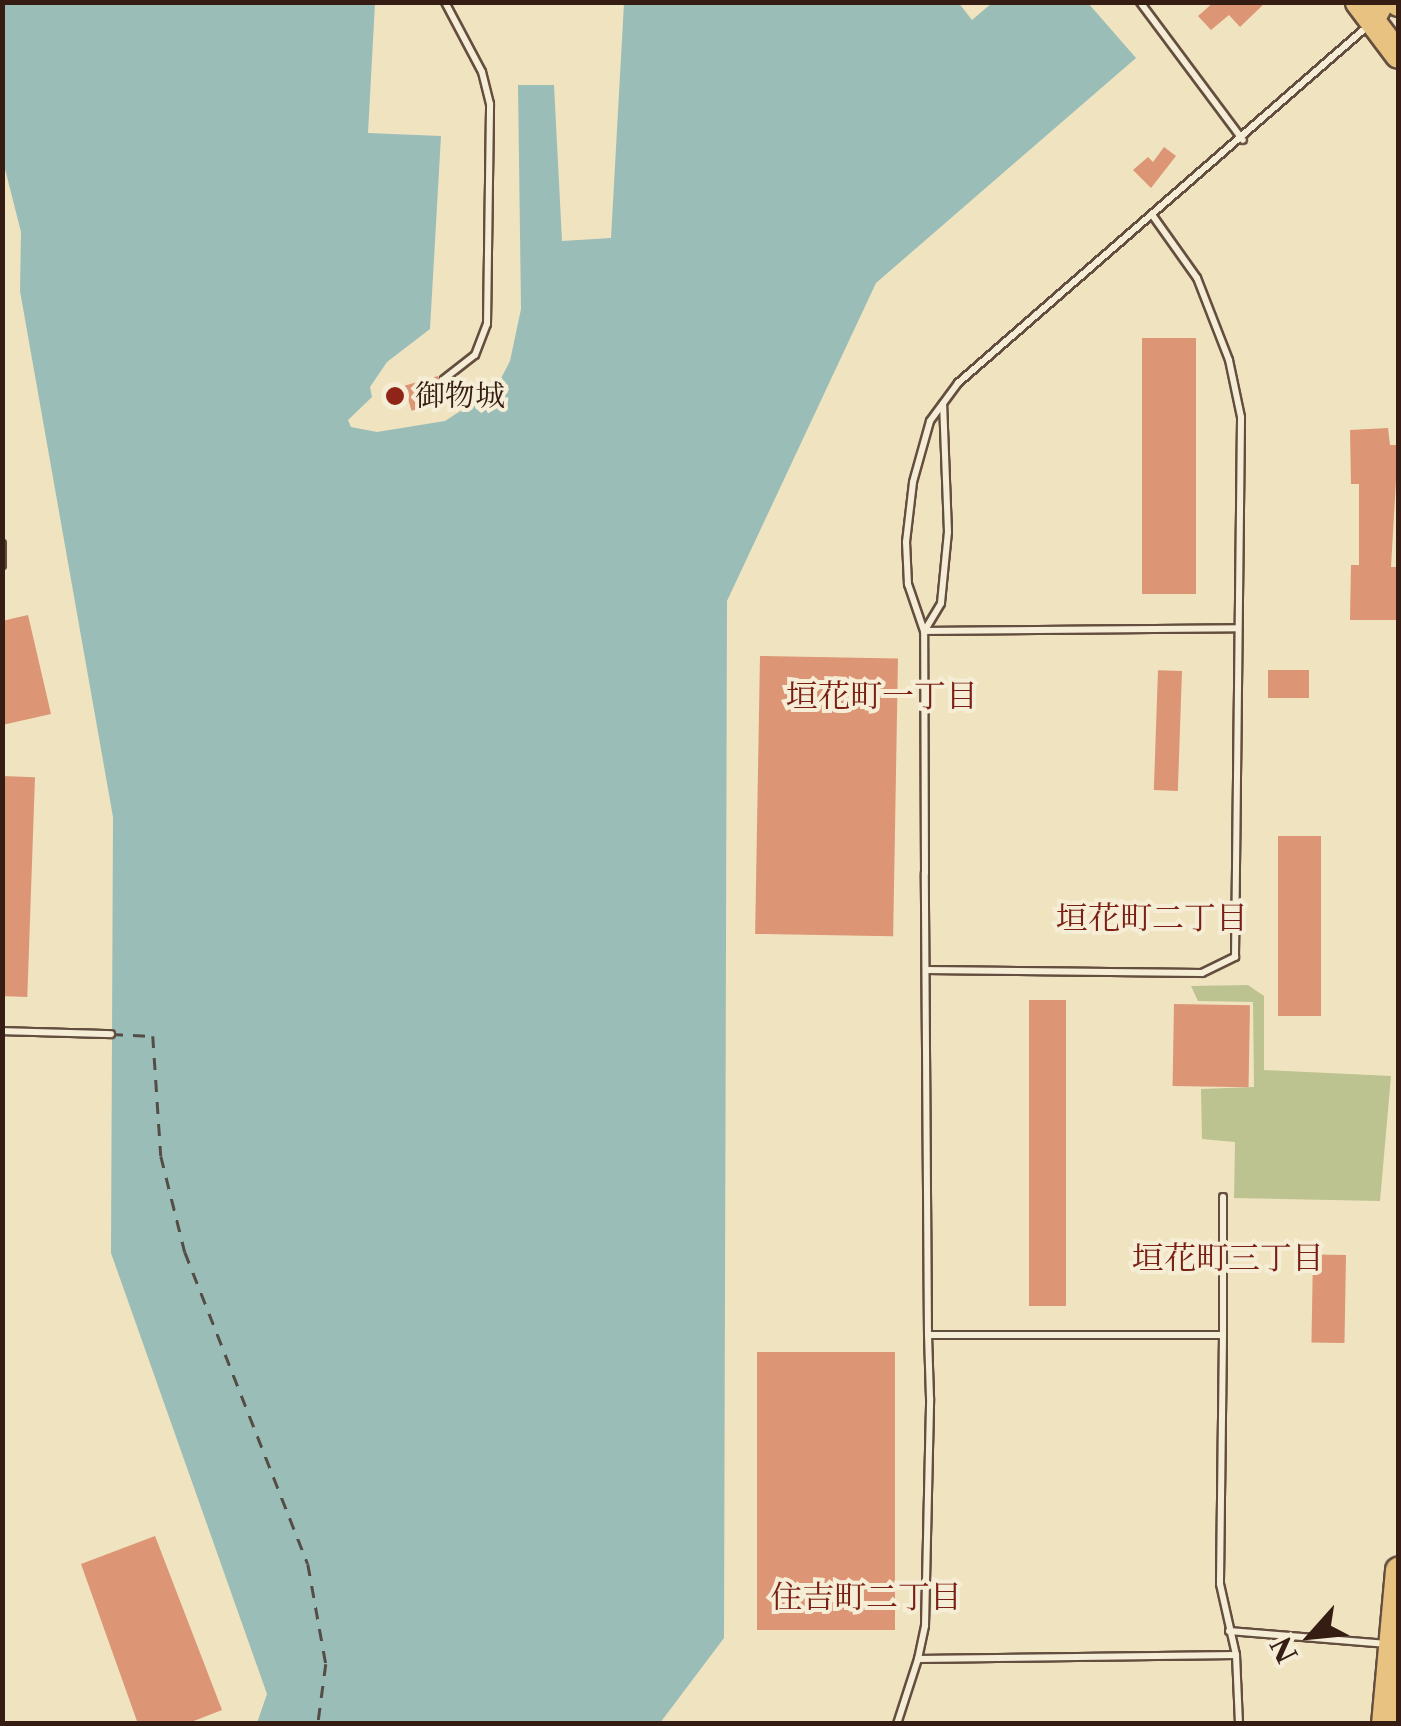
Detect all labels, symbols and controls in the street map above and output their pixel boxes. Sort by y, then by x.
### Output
place label: 御物城 [415,378,505,414]
marker: 御物城 [384,385,406,407]
district label: 垣花町一丁目 [786,677,978,715]
district label: 垣花町二丁目 [1056,899,1248,937]
district label: 垣花町三丁目 [1132,1239,1324,1277]
district label: 住吉町二丁目 [770,1578,962,1616]
north arrow [1261,1586,1361,1686]
text: N [1264,1631,1305,1668]

